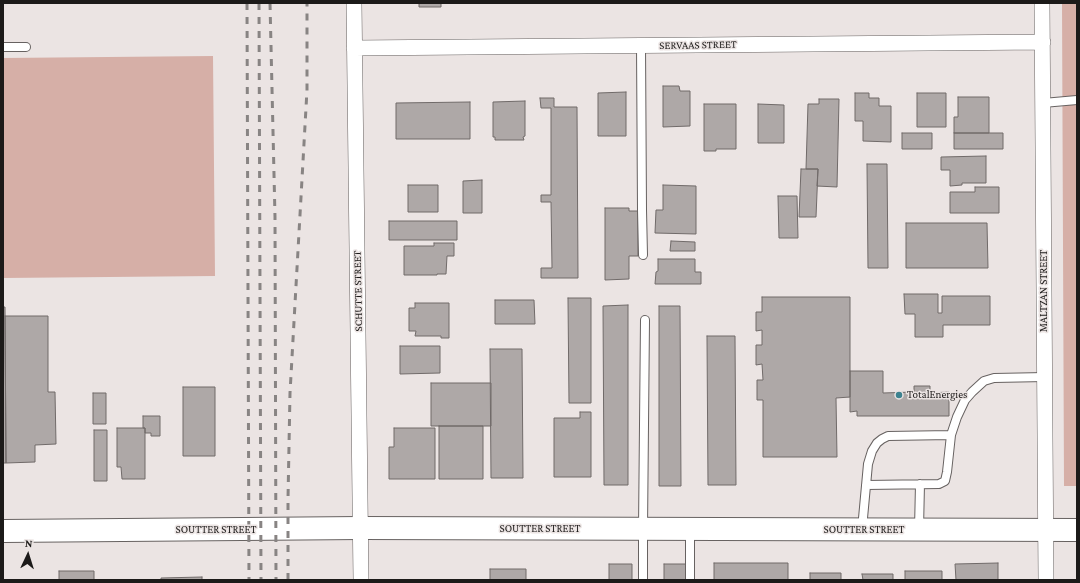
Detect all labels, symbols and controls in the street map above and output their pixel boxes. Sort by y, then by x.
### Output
street label: SERVAAS STREET [659,38,737,52]
street label: SCHUTTE STREET [351,250,365,332]
street label: MALTZAN STREET [1037,250,1051,332]
place label: TotalEnergies [907,388,967,402]
marker: TotalEnergies [894,390,904,400]
street label: SOUTTER STREET [500,522,580,536]
street label: SOUTTER STREET [176,523,256,537]
street label: SOUTTER STREET [824,523,904,537]
north arrow [8,535,48,575]
text: N [25,537,33,549]

